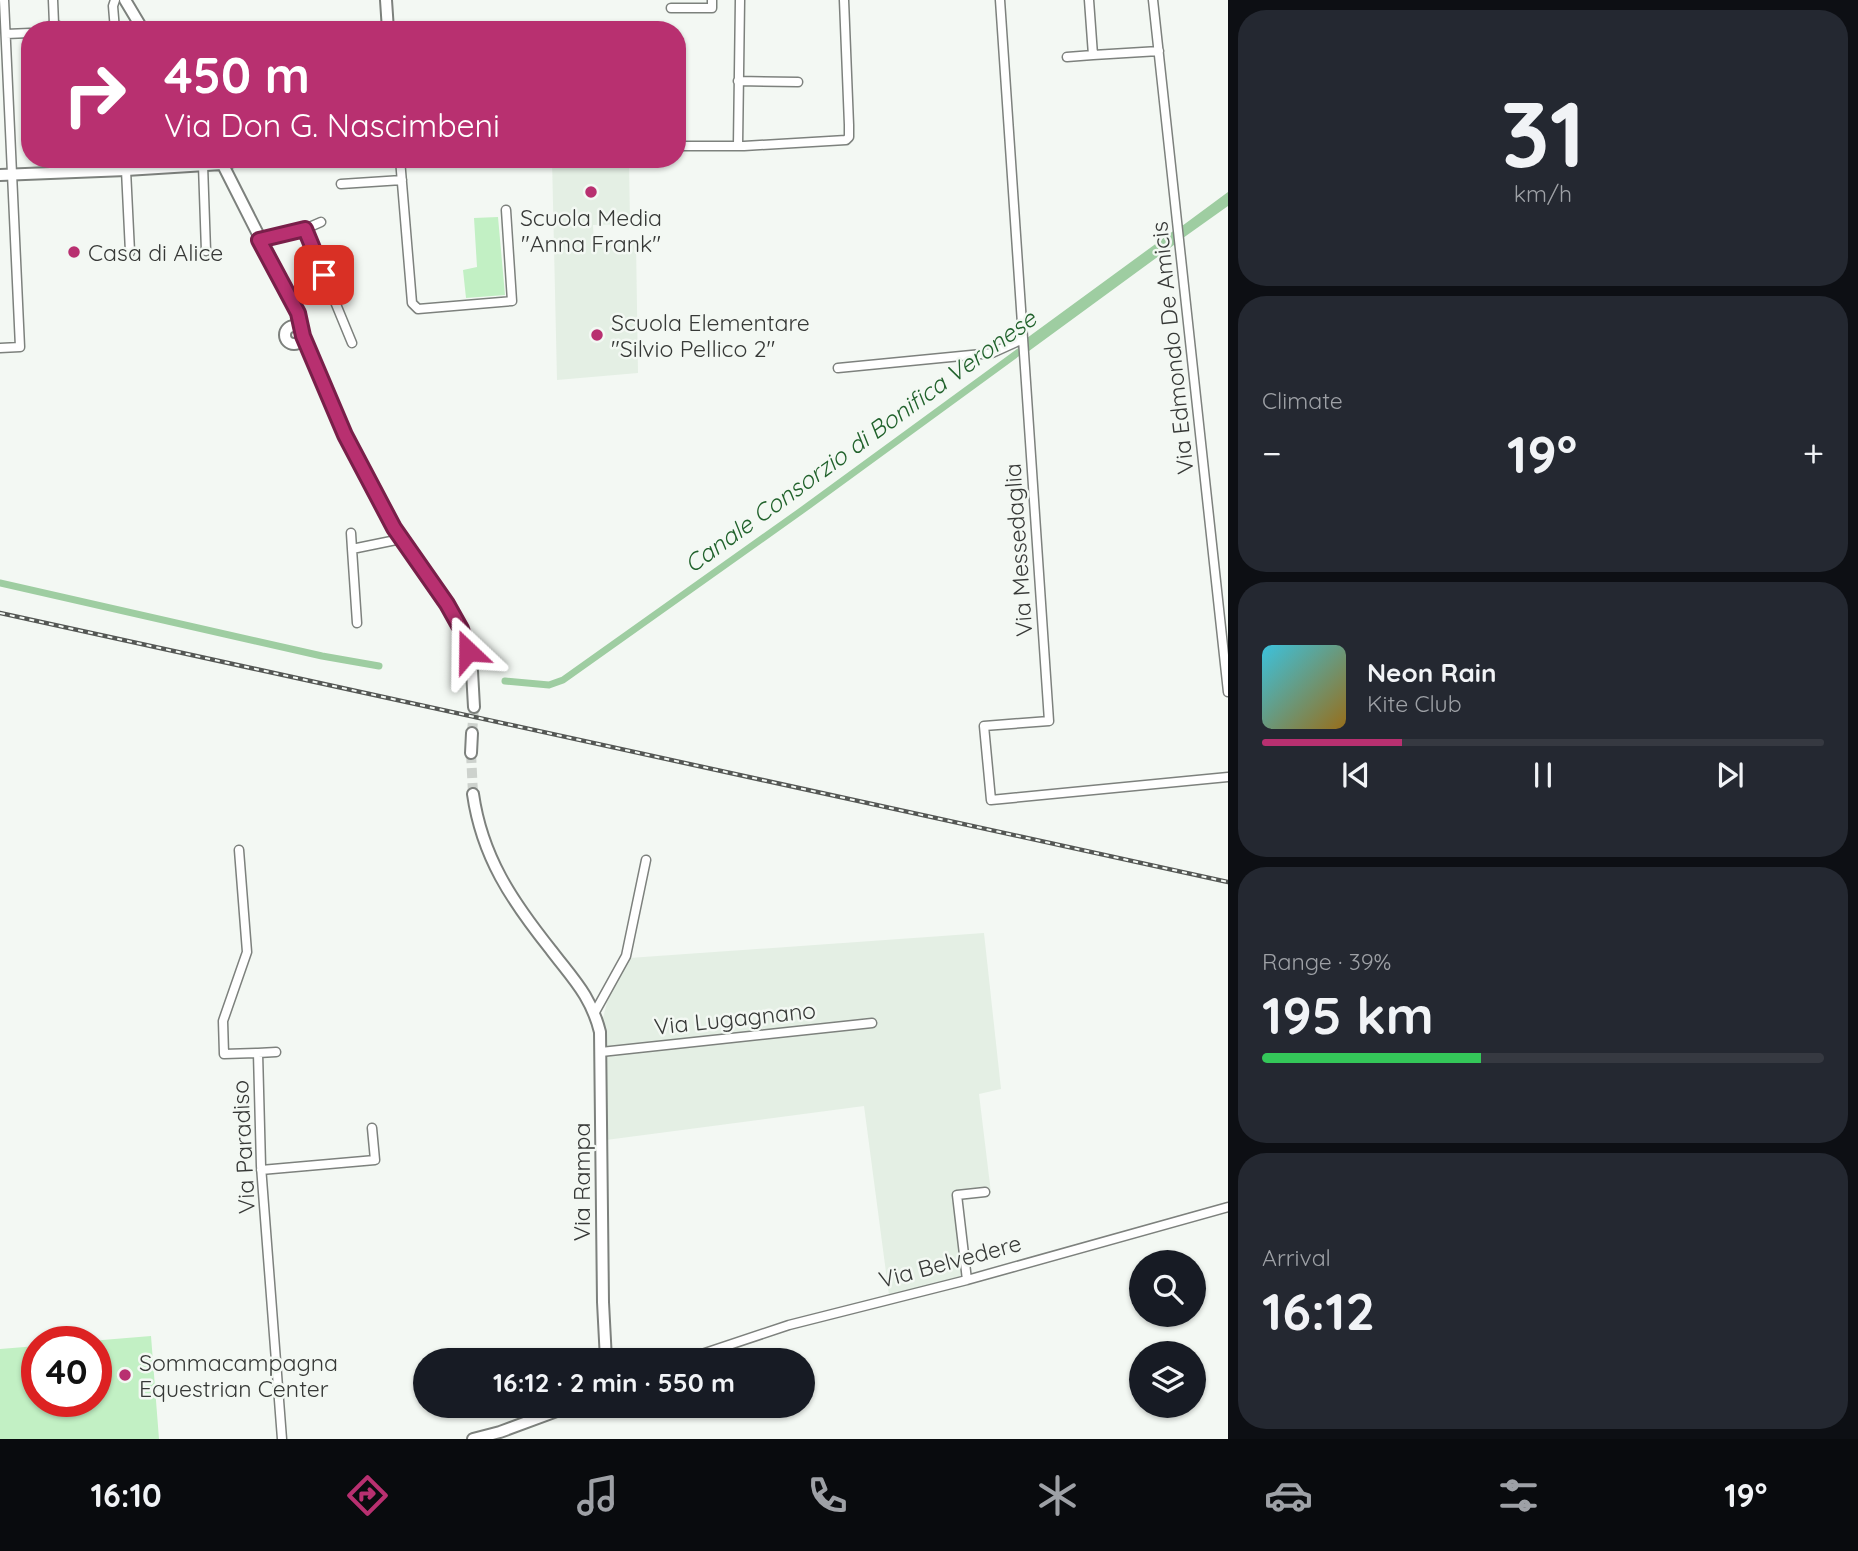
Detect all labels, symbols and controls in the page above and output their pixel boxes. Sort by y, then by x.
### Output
text: 450 m [164,44,310,105]
icon: right [49,49,140,140]
text: 31 [1501,76,1585,190]
text: Via Don G. Nascimbeni [164,105,500,145]
text: km/h [1514,179,1572,208]
marker: Scuola Media "Anna Frank" [583,184,599,200]
place label: Scuola Media "Anna Frank" [520,203,662,258]
street label: Via Edmondo De Amicis [1144,220,1200,476]
place label: Casa di Alice [88,238,223,267]
marker: Casa di Alice [66,244,82,260]
pin [294,245,354,305]
icon: arrive [305,256,343,294]
water label: Canale Consorzio di Bonifica Veronese [678,302,1043,579]
place label: Scuola Elementare "Silvio Pellico 2" [611,308,810,363]
marker: Scuola Elementare "Silvio Pellico 2" [589,327,605,343]
text: Climate [1262,386,1343,415]
text: 19° [1507,421,1577,486]
text: − [1262,429,1282,477]
text: + [1803,429,1824,477]
street label: Via Messedaglia [997,462,1039,638]
position arrow [431,614,505,688]
text: Neon Rain [1367,656,1496,689]
text: Kite Club [1367,689,1462,718]
icon: previous [1337,756,1375,794]
icon: pause [1524,756,1562,794]
icon: next [1711,756,1749,794]
text: Range · 39% [1262,947,1391,976]
text: 195 km [1262,982,1434,1047]
street label: Via Lugagnano [653,995,817,1041]
street label: Via Paradiso [225,1079,261,1215]
street label: Via Rampa [567,1123,596,1241]
street label: Via Belvedere [876,1228,1024,1294]
text: Arrival [1262,1243,1331,1272]
map controls [1129,1250,1206,1418]
button: search [1129,1250,1206,1327]
text: 16:12 [1262,1278,1375,1343]
speed limit sign: 40 [21,1326,112,1417]
button: layers [1129,1341,1206,1418]
place label: Sommacampagna Equestrian Center [139,1348,338,1403]
text: 16:12 · 2 min · 550 m [493,1366,735,1399]
marker: Sommacampagna Equestrian Center [117,1367,133,1383]
icon: directions [343,1471,392,1520]
icon: music [573,1471,622,1520]
icon: phone [803,1471,852,1520]
icon: climate [1033,1471,1082,1520]
icon: car [1264,1471,1313,1520]
icon: filters [1494,1471,1543,1520]
text: 16:10 [91,1475,162,1515]
text: 19° [1724,1475,1767,1515]

